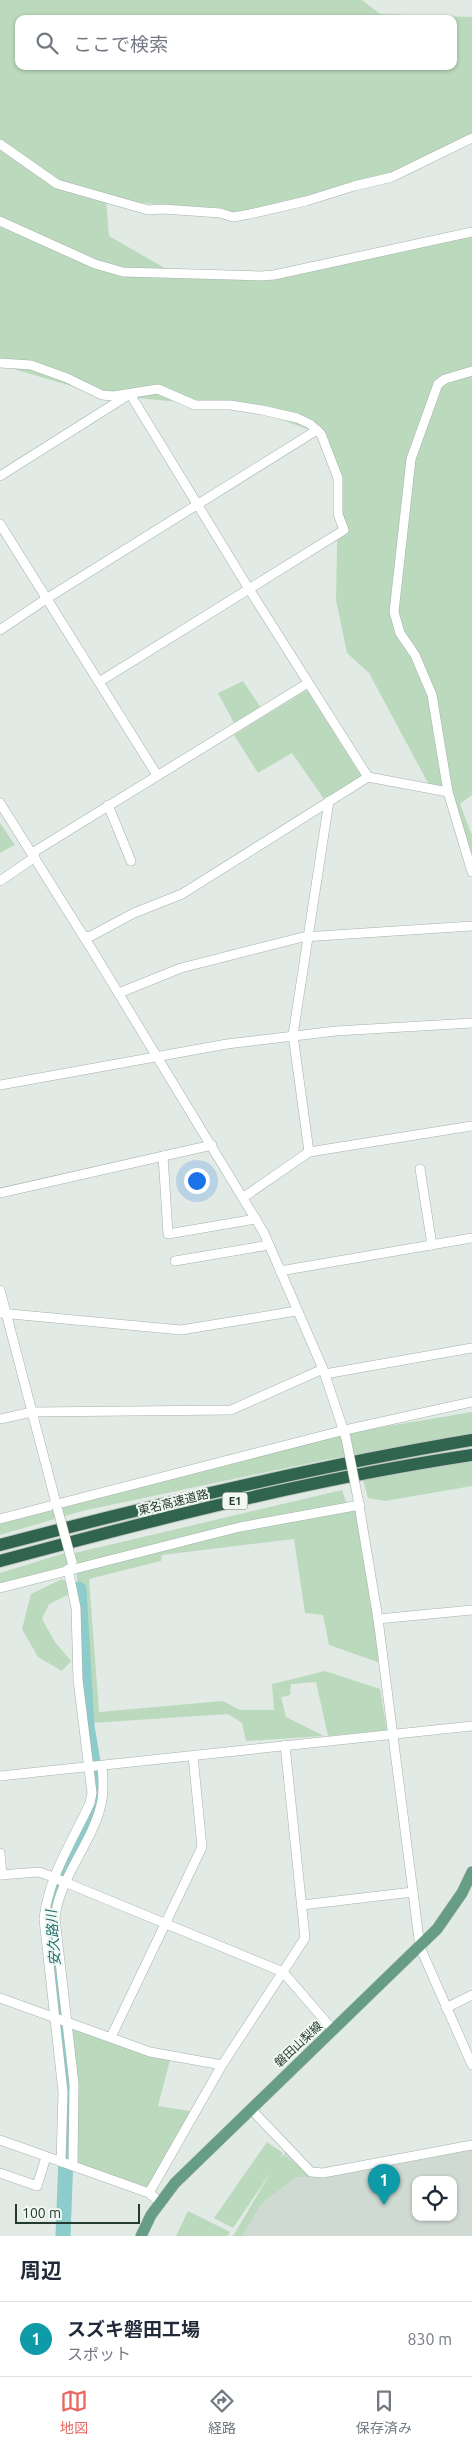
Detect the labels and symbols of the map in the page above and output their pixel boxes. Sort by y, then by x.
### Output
your location [184,1168,210,1194]
street label: 東名高速道路 [136,1487,210,1517]
road number: E1 [222,1492,248,1510]
water label: 安久路川 [43,1908,63,1966]
street label: 磐田山梨線 [272,2019,324,2069]
pin: 1 [368,2164,400,2205]
scale bar [15,2201,140,2224]

